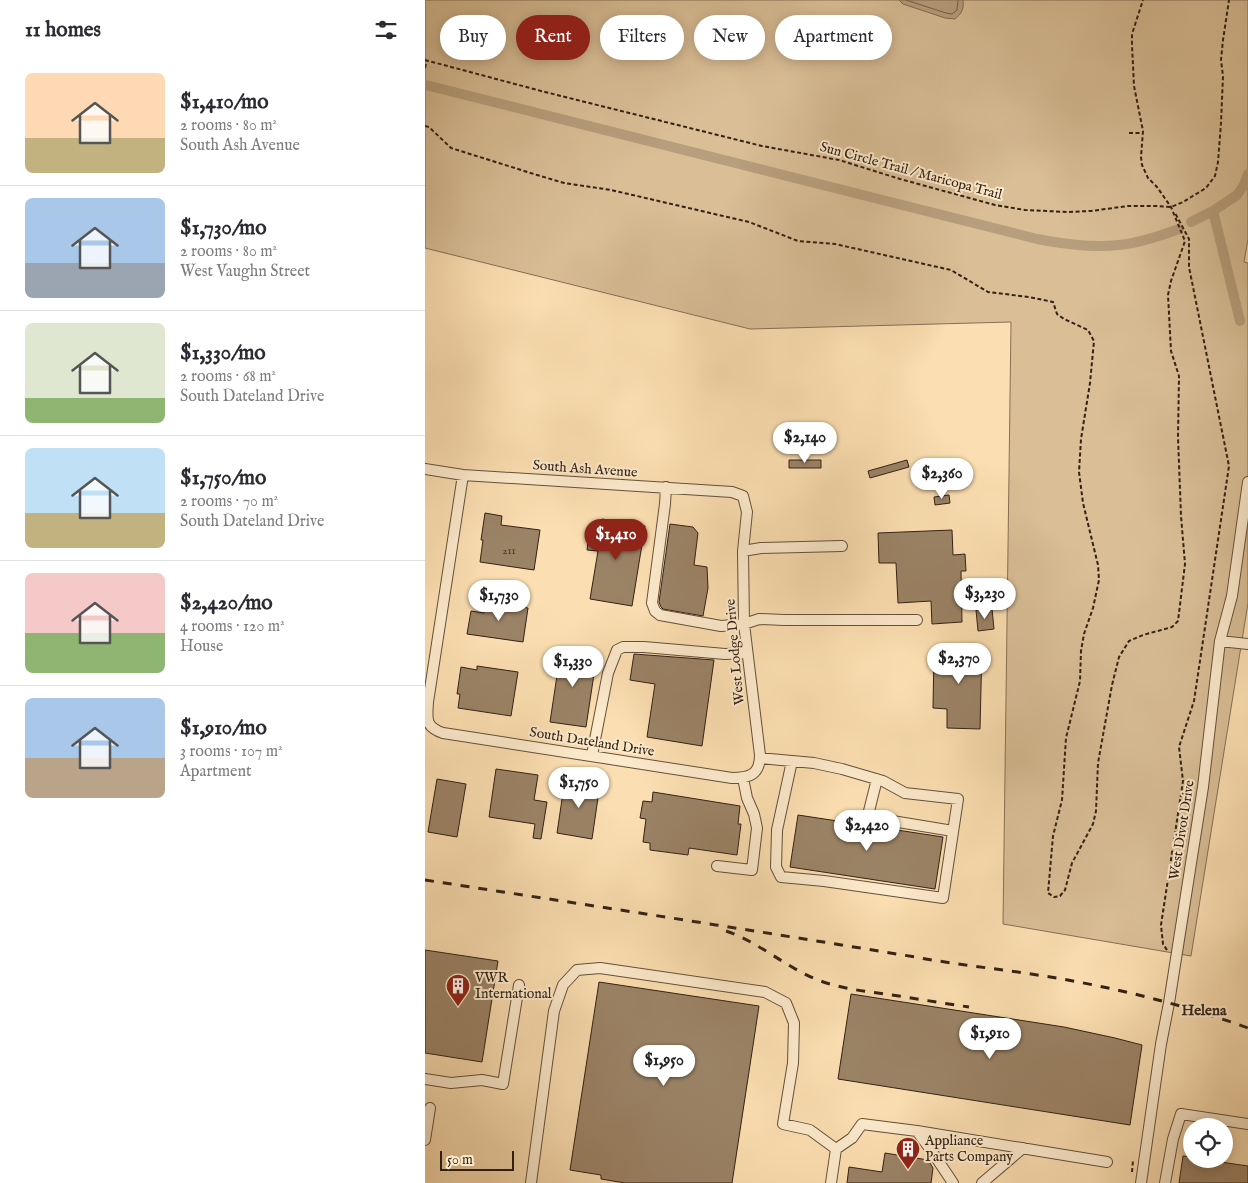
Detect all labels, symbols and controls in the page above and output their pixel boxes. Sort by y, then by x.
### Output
chip: Buy [440,15,506,60]
chip: Rent [516,15,590,60]
chip: Filters [600,15,684,60]
chip: New [694,15,765,60]
chip: Apartment [775,15,892,60]
icon: filters [372,16,400,44]
text: 11 homes [25,17,101,44]
text: $1,410/mo [180,89,269,116]
icon: home [65,93,125,153]
text: 2 rooms · 80 m² [180,116,277,136]
text: South Ash Avenue [180,136,300,156]
street label: Sun Circle Trail / Maricopa Trail [818,138,1004,204]
text: $1,730/mo [180,215,267,242]
icon: home [65,218,125,278]
text: 2 rooms · 80 m² [180,242,277,262]
text: West Vaughn Street [180,262,310,282]
text: $1,330/mo [180,340,266,367]
icon: home [65,343,125,403]
text: 2 rooms · 68 m² [180,367,276,387]
text: South Dateland Drive [180,387,324,407]
pin: $2,140 [764,422,846,464]
text: $2,140 [784,428,826,448]
street label: South Ash Avenue [532,456,639,482]
pin: $2,360 [901,458,983,500]
text: $2,360 [921,464,963,484]
text: $1,750/mo [180,465,266,492]
icon: home [65,468,125,528]
text: 2 rooms · 70 m² [180,492,278,512]
text: South Dateland Drive [180,512,324,532]
pin: $1,410 [575,518,657,561]
text: $1,410 [595,525,637,545]
house number: 211 [502,544,516,558]
pin: $3,230 [944,578,1026,620]
pin: $1,730 [458,580,540,622]
text: $3,230 [965,584,1005,604]
text: $1,730 [479,586,519,606]
text: $2,420/mo [180,590,273,617]
icon: home [65,593,125,653]
street label: West Lodge Drive [721,598,749,706]
text: 4 rooms · 120 m² [180,617,285,637]
text: House [180,637,223,657]
pin: $2,370 [918,642,1000,685]
pin: $1,330 [532,646,614,688]
text: $2,370 [938,649,980,669]
text: $1,330 [554,652,592,672]
text: $1,910/mo [180,715,267,742]
icon: home [65,718,125,778]
street label: South Dateland Drive [528,723,656,761]
text: 3 rooms · 107 m² [180,742,283,762]
text: Apartment [180,762,251,782]
pin: $1,750 [538,766,620,809]
text: $1,750 [559,773,599,793]
street label: West Divot Drive [1165,778,1199,881]
pin: $2,420 [826,810,908,852]
text: $2,420 [845,816,889,836]
place label: VWR International [474,969,552,1003]
building icon: VWR International [445,973,471,1007]
district label: Helena [1182,1001,1227,1020]
pin: $1,910 [949,1018,1031,1060]
text: $1,910 [970,1024,1010,1044]
pin: $1,950 [623,1044,705,1087]
text: $1,950 [644,1051,684,1071]
map controls [1183,1118,1233,1168]
button: locate [1183,1118,1233,1168]
place label: Appliance Parts Company [924,1132,1013,1166]
building icon: Appliance Parts Company [895,1136,921,1170]
scale bar [440,1148,514,1171]
text: 50 m [447,1151,473,1169]

